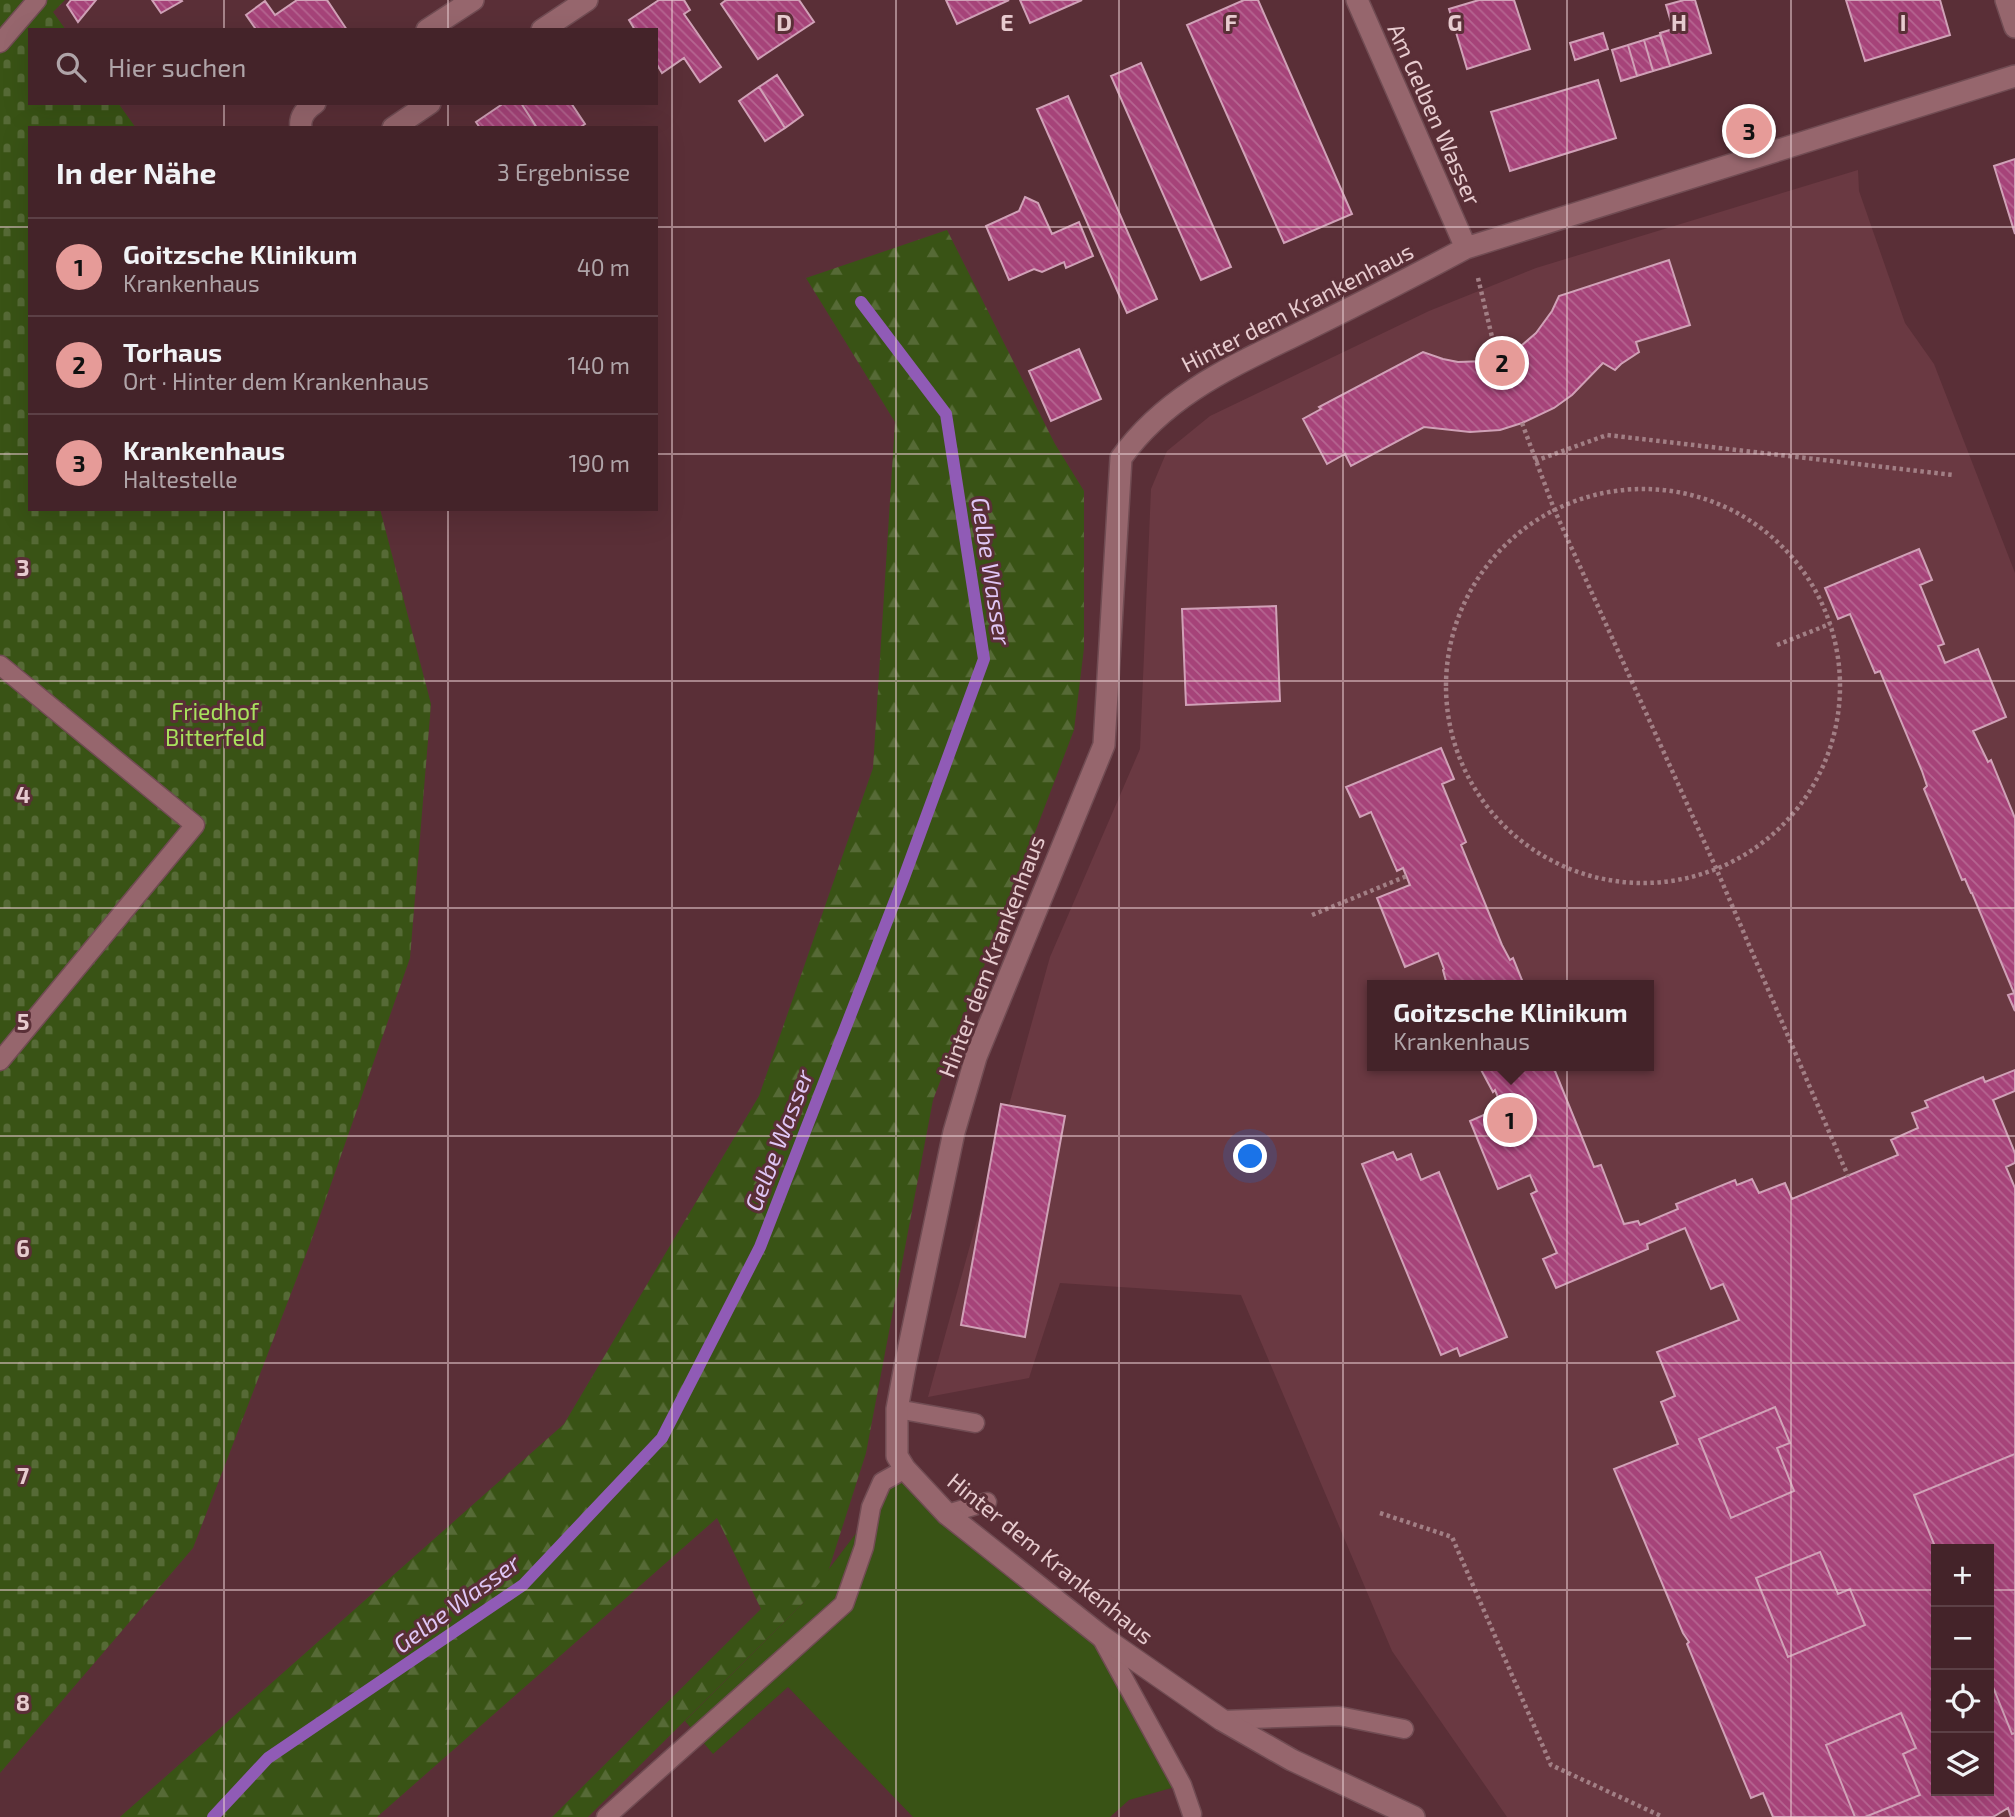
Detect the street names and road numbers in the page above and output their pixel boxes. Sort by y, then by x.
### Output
street label: Am Gelben Wasser [1382,19,1488,209]
street label: Hinter dem Krankenhaus [1176,236,1418,378]
street label: Hinter dem Krankenhaus [932,831,1050,1081]
street label: Hinter dem Krankenhaus [942,1466,1160,1650]

